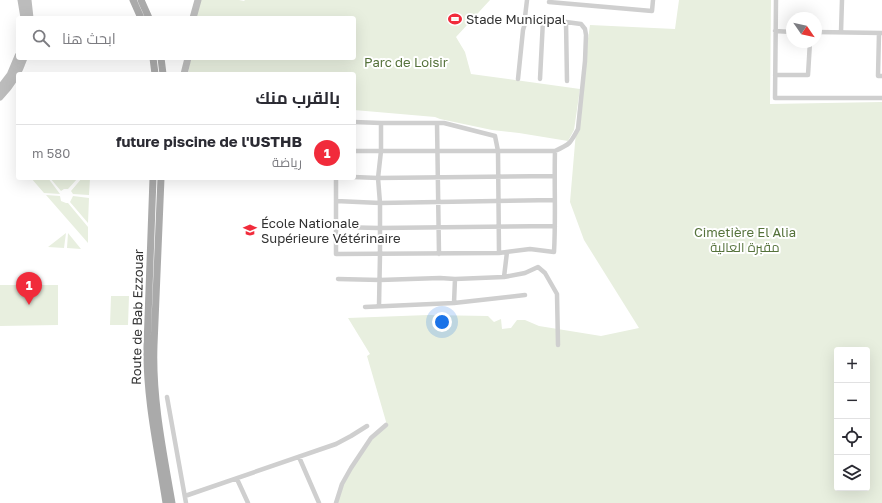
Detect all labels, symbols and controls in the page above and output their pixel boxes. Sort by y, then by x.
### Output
sports icon: Stade Municipal [447,11,463,27]
place label: Stade Municipal [466,11,566,27]
north arrow [786,12,822,48]
search box [16,16,356,60]
icon: search [30,27,52,49]
text: ابحث هنا [62,29,116,47]
park label: Parc de Loisir [364,54,448,70]
text: بالقرب منك [256,87,340,108]
text: future piscine de l'USTHB [116,132,302,150]
text: 580 m [32,145,70,161]
text: 1 [324,145,330,161]
text: رياضة [272,154,302,170]
place label: École Nationale Supérieure Vétérinaire [261,215,400,246]
school or university icon: École Nationale Supérieure Vétérinaire [242,222,258,238]
park label: Cimetière El Alia مقبرة العالية [694,224,796,255]
street label: Route de Bab Ezzouar [128,249,146,385]
pin: 1 [16,272,42,305]
your location [432,312,452,332]
map controls [834,347,870,491]
button: + [834,347,870,383]
button: − [834,383,870,419]
button: locate [834,419,870,455]
button: layers [834,455,870,491]

